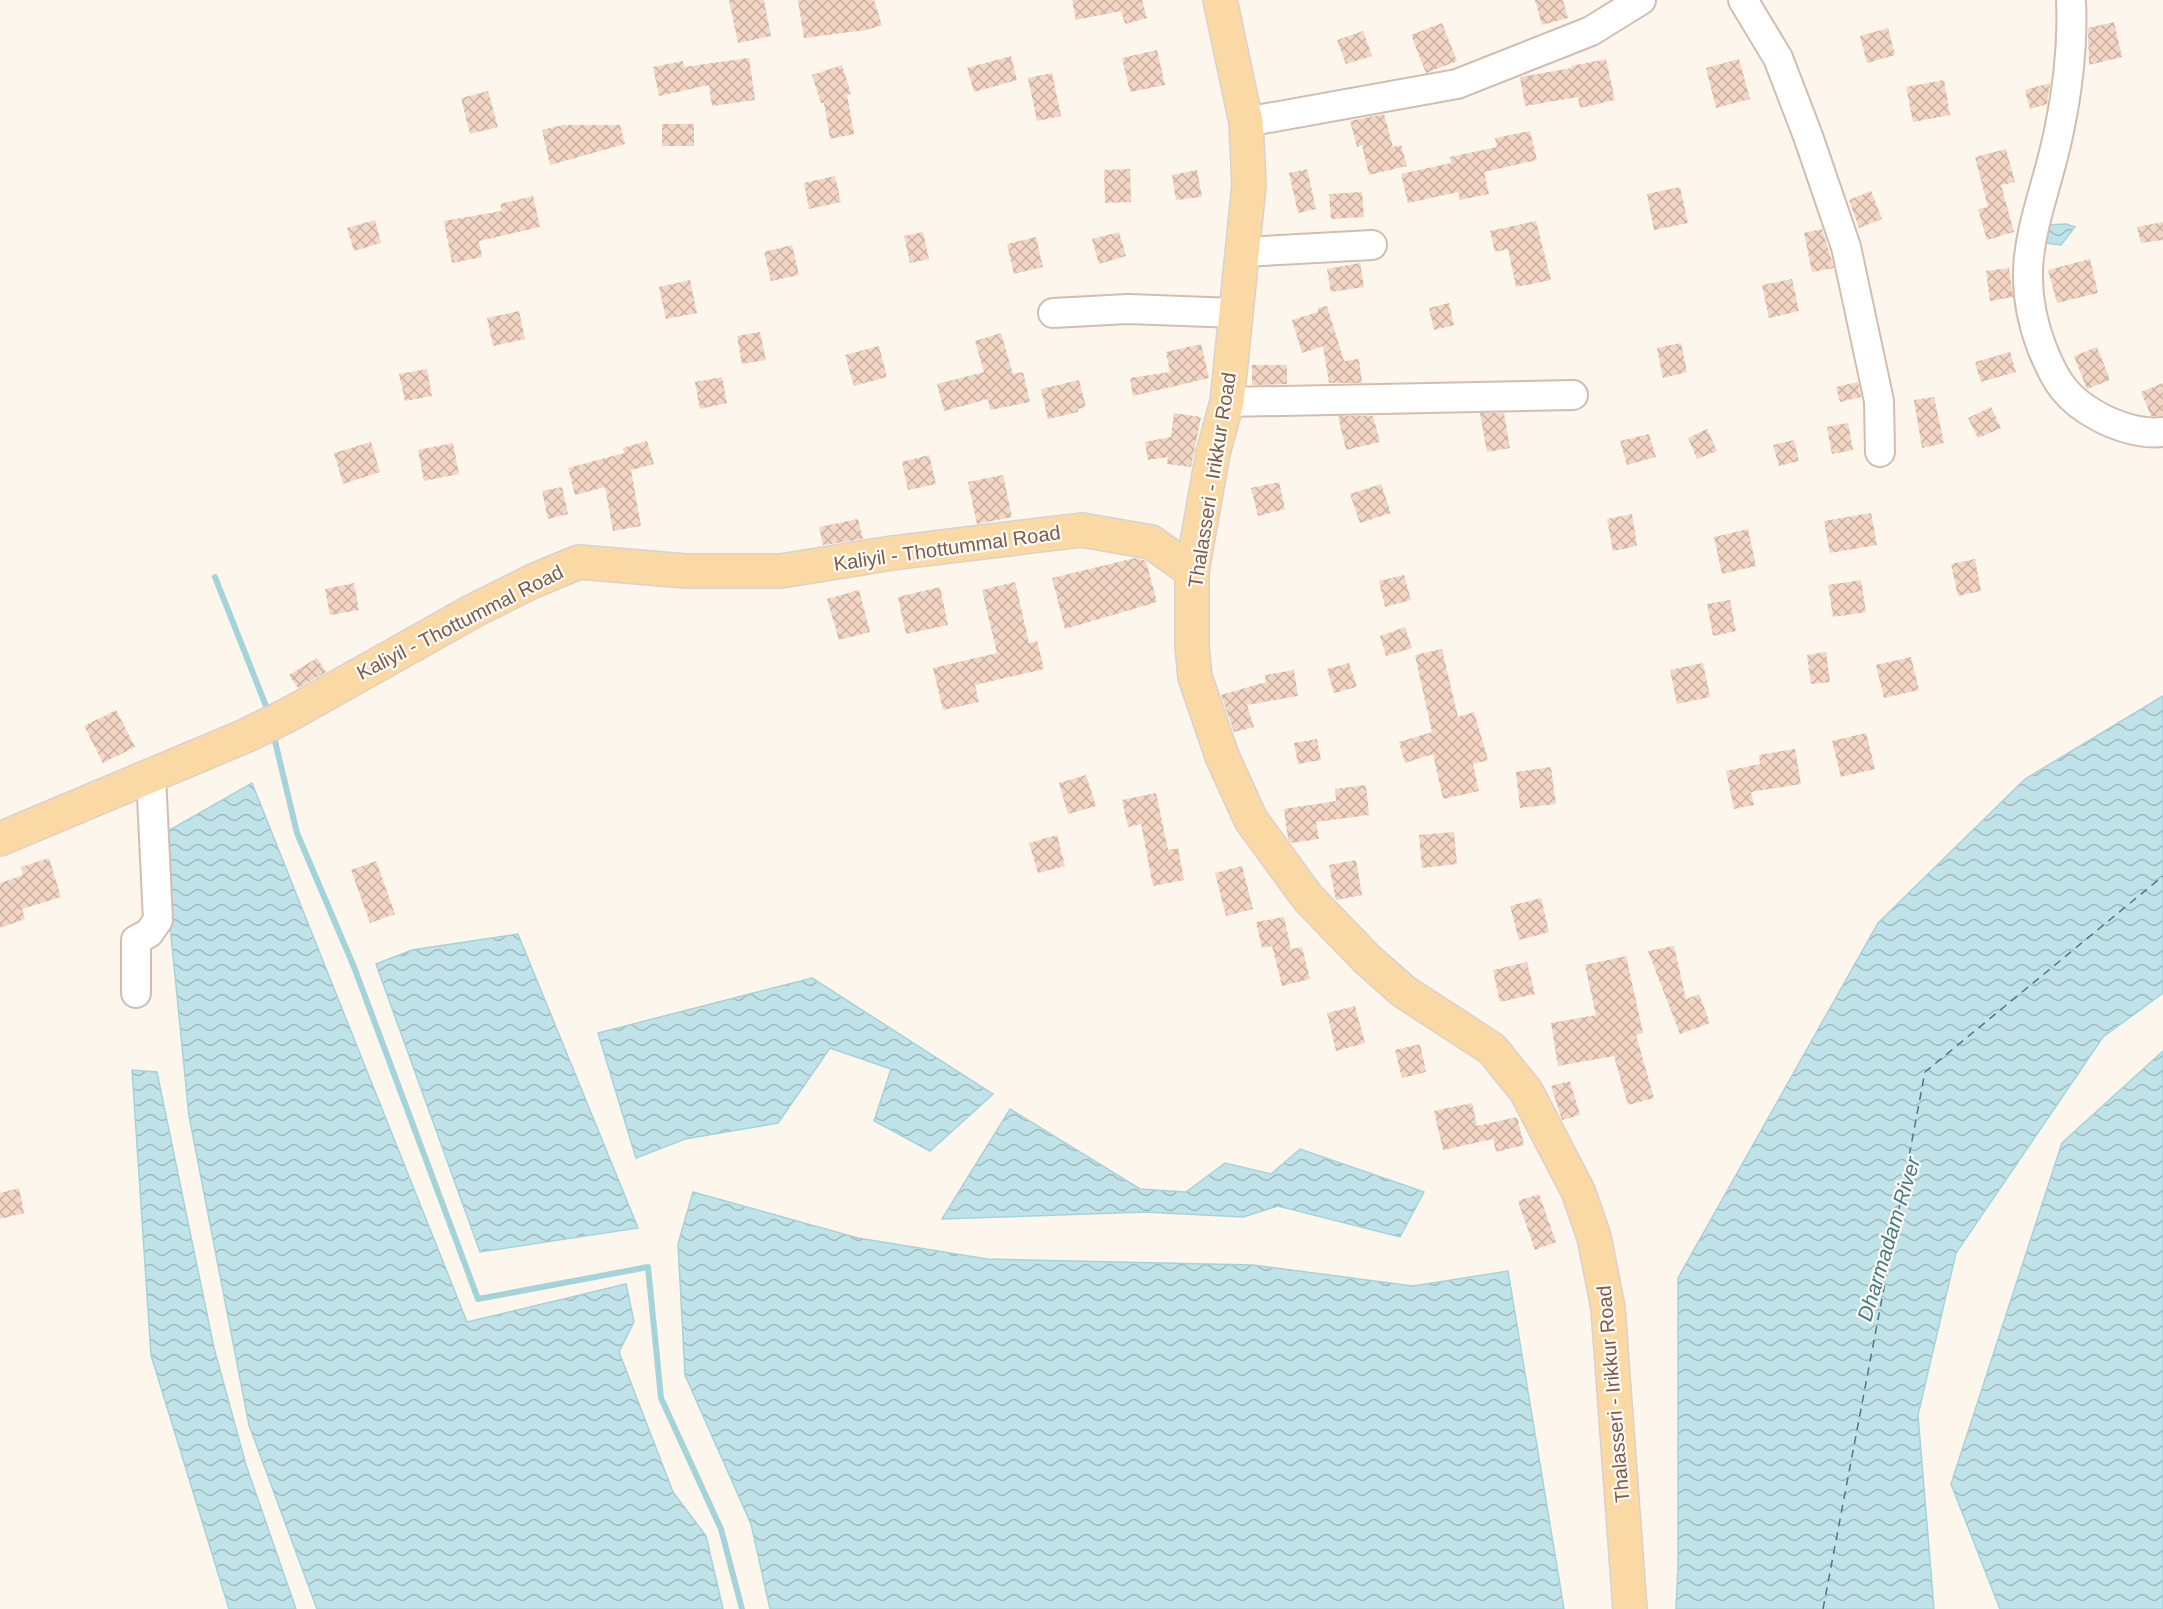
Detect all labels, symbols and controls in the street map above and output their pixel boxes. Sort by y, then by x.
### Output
street label: Thalasseri - Irikkur Road [1184,371,1240,589]
street label: Kaliyil - Thottummal Road [832,521,1062,575]
street label: Kaliyil - Thottummal Road [353,560,567,684]
water label: Dharmadam River [1853,1153,1925,1324]
street label: Thalasseri - Irikkur Road [1593,1285,1633,1503]

